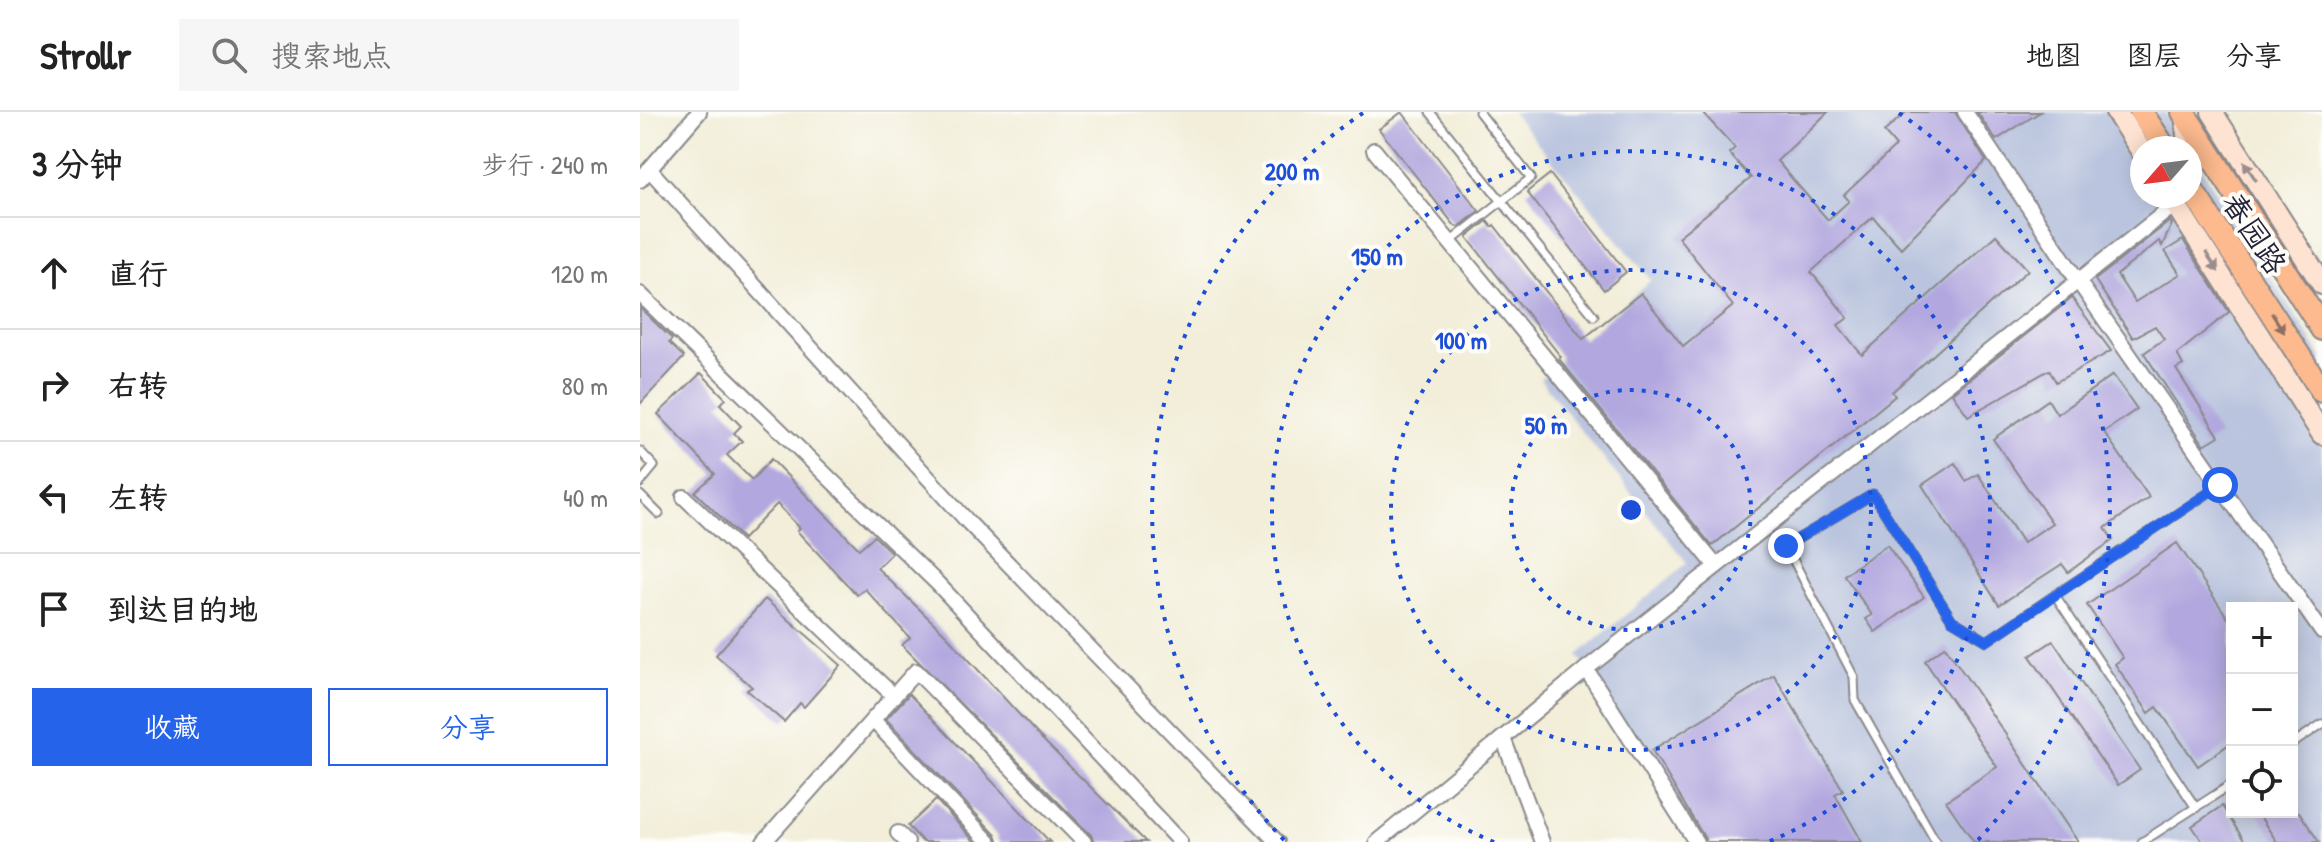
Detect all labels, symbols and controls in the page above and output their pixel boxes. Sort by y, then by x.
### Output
search box [179,19,739,91]
text: Strollr [40,29,131,81]
icon: search [207,33,251,77]
text: 搜索地点 [271,35,391,75]
text: 地图 [2026,36,2082,74]
text: 图层 [2126,36,2182,74]
text: 分享 [2226,36,2282,74]
north arrow [2130,136,2202,208]
text: 3 分钟 [32,141,123,187]
text: 步行 · 240 m [482,147,608,182]
text: 200 m [1265,155,1319,187]
one-way arrow [2243,160,2257,182]
street label: 春园路 [2214,184,2296,282]
text: 150 m [1351,240,1403,272]
icon: ahead [32,251,76,295]
one-way arrow [2204,251,2218,273]
text: 直行 [108,253,168,293]
text: 120 m [551,256,608,291]
one-way arrow [2270,313,2285,334]
text: 100 m [1435,324,1487,356]
icon: right [32,363,76,407]
text: 右转 [108,365,168,405]
text: 80 m [561,368,608,403]
text: 50 m [1525,409,1567,441]
route start [2202,467,2238,503]
icon: left [32,475,76,519]
text: 左转 [108,477,168,517]
text: 40 m [563,480,608,515]
centre of rings [1617,496,1645,524]
route end [1768,528,1804,564]
icon: arrive [32,587,76,631]
text: 到达目的地 [108,589,258,629]
map controls [2226,602,2298,818]
button: + [2226,602,2298,674]
button: − [2226,674,2298,746]
button: 收藏 [32,688,312,766]
button: 分享 [328,688,608,766]
button: locate [2226,746,2298,818]

